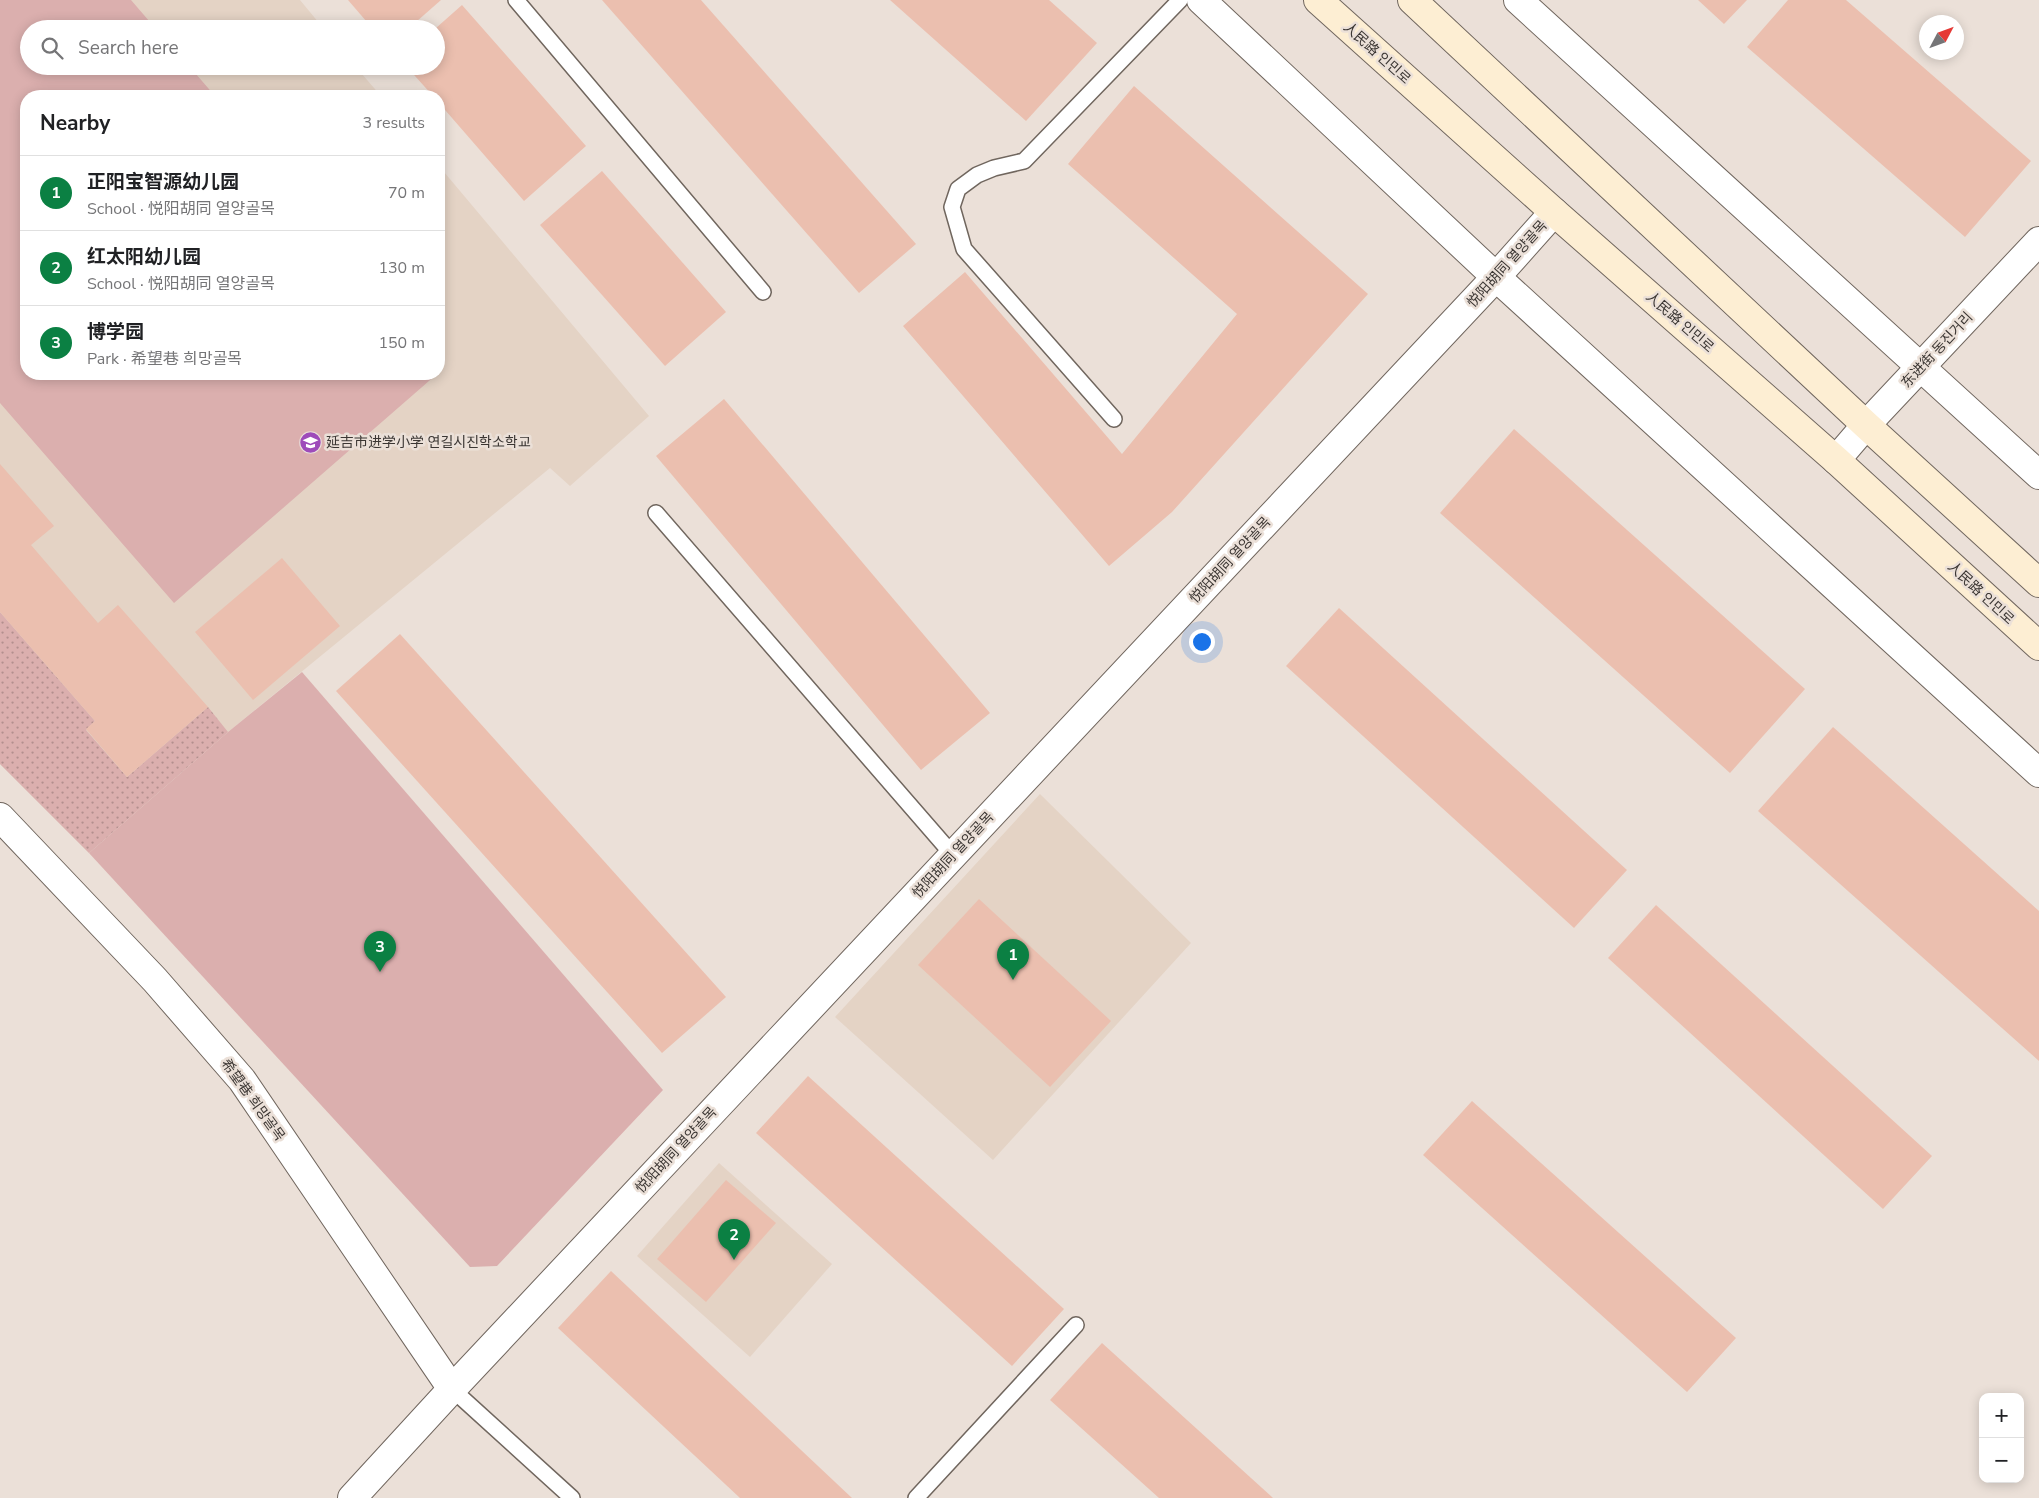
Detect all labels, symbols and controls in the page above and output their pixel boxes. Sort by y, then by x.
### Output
north arrow [1919,15,1964,60]
street label: 人民路 인민로 [1339,18,1415,88]
search box [20,20,445,75]
icon: search [38,34,66,62]
text: Search here [78,35,179,61]
text: Nearby [40,109,110,137]
text: 3 results [363,112,425,134]
text: 正阳宝智源幼儿园 [87,169,239,195]
text: 1 [51,182,61,204]
text: 70 m [388,182,425,204]
text: School · 悦阳胡同 열양골목 [87,198,275,220]
street label: 悦阳胡同 열양골목 [1463,216,1551,312]
text: 红太阳幼儿园 [87,244,201,270]
text: 2 [51,257,61,279]
text: 130 m [378,257,425,279]
text: School · 悦阳胡同 열양골목 [87,273,275,295]
street label: 人民路 인민로 [1642,287,1718,357]
street label: 东进街 동진거리 [1897,308,1977,392]
text: 博学园 [87,319,144,345]
text: 3 [51,332,61,354]
text: 150 m [378,332,425,354]
text: Park · 希望巷 희망골목 [87,348,242,370]
school or university icon: 延吉市进学小学 연길시진학소학교 [298,430,322,454]
place label: 延吉市进学小学 연길시진학소학교 [326,433,531,452]
street label: 悦阳胡同 열양골목 [1185,513,1275,607]
street label: 人民路 인민로 [1944,557,2018,629]
your location [1189,629,1215,655]
street label: 悦阳胡同 열양골목 [908,808,998,902]
pin: 3 [364,931,396,972]
pin: 1 [997,939,1029,980]
street label: 希望巷 희망골목 [217,1055,289,1145]
street label: 悦阳胡同 열양골목 [631,1103,721,1197]
pin: 2 [718,1219,750,1260]
map controls [1979,1393,2024,1483]
button: + [1979,1393,2024,1438]
button: − [1979,1438,2024,1483]

